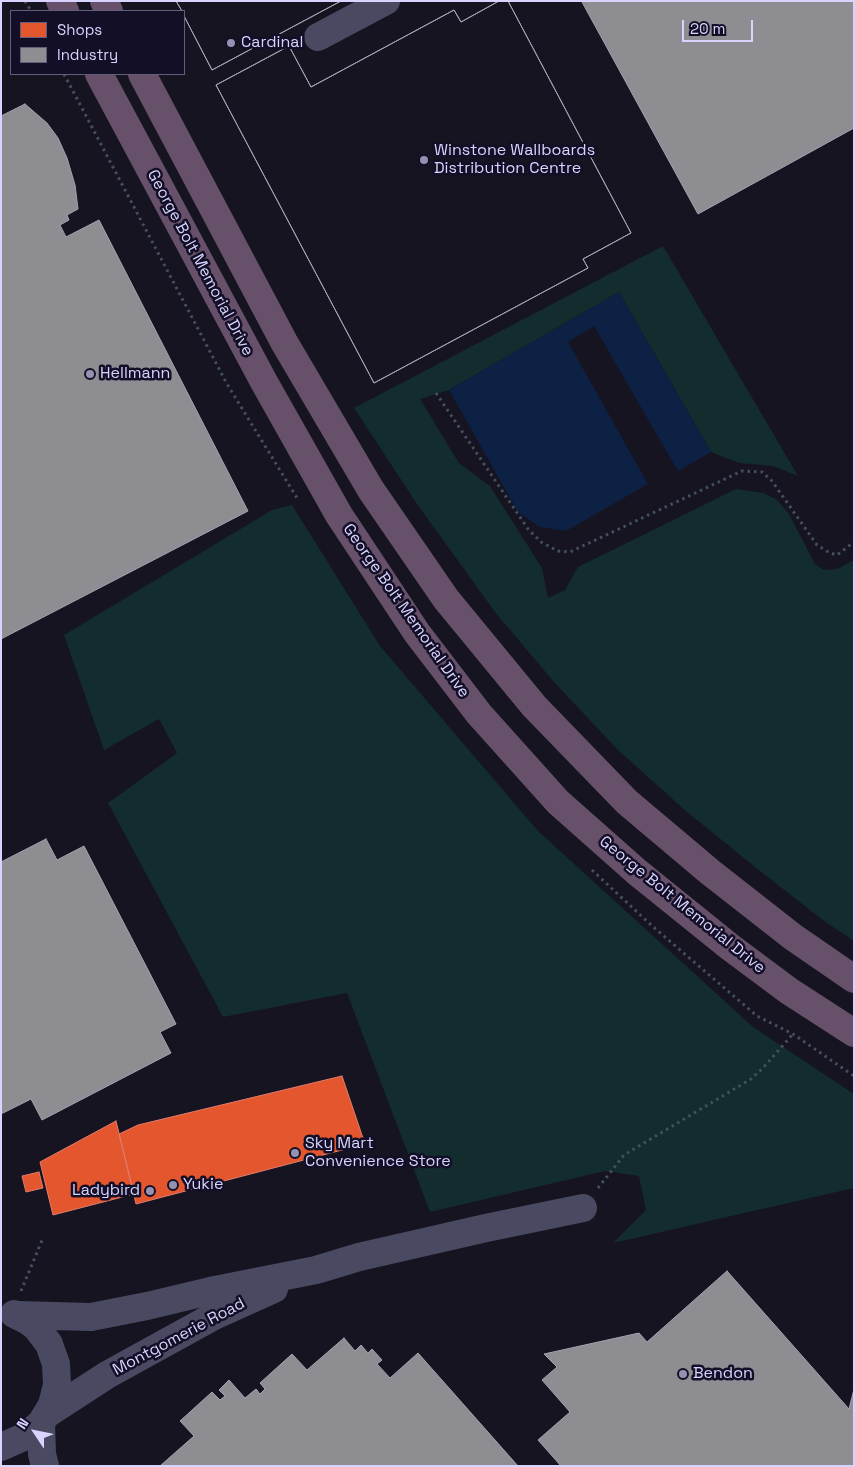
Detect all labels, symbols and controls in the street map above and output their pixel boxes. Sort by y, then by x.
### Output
legend [10,10,185,75]
scale bar [685,10,756,42]
text: 20 m [690,19,725,38]
text: Shops [57,20,102,39]
place label: Cardinal [241,33,303,53]
marker: Cardinal [225,37,237,49]
text: Industry [57,45,118,64]
place label: Winstone Wallboards Distribution Centre [434,141,595,179]
marker: Winstone Wallboards Distribution Centre [418,154,430,166]
street label: George Bolt Memorial Drive [143,167,257,359]
place label: Hellmann [100,364,170,384]
marker: Hellmann [84,368,96,380]
street label: George Bolt Memorial Drive [339,520,473,702]
street label: George Bolt Memorial Drive [595,832,769,978]
place label: Sky Mart Convenience Store [305,1134,451,1172]
marker: Sky Mart Convenience Store [289,1147,301,1159]
place label: Yukie [183,1175,223,1195]
marker: Yukie [167,1179,179,1191]
place label: Ladybird [72,1181,140,1201]
marker: Ladybird [144,1185,156,1197]
street label: Montgomerie Road [110,1294,248,1380]
place label: Bendon [693,1364,753,1384]
marker: Bendon [677,1368,689,1380]
north arrow [10,1407,60,1457]
text: N [12,1415,33,1433]

